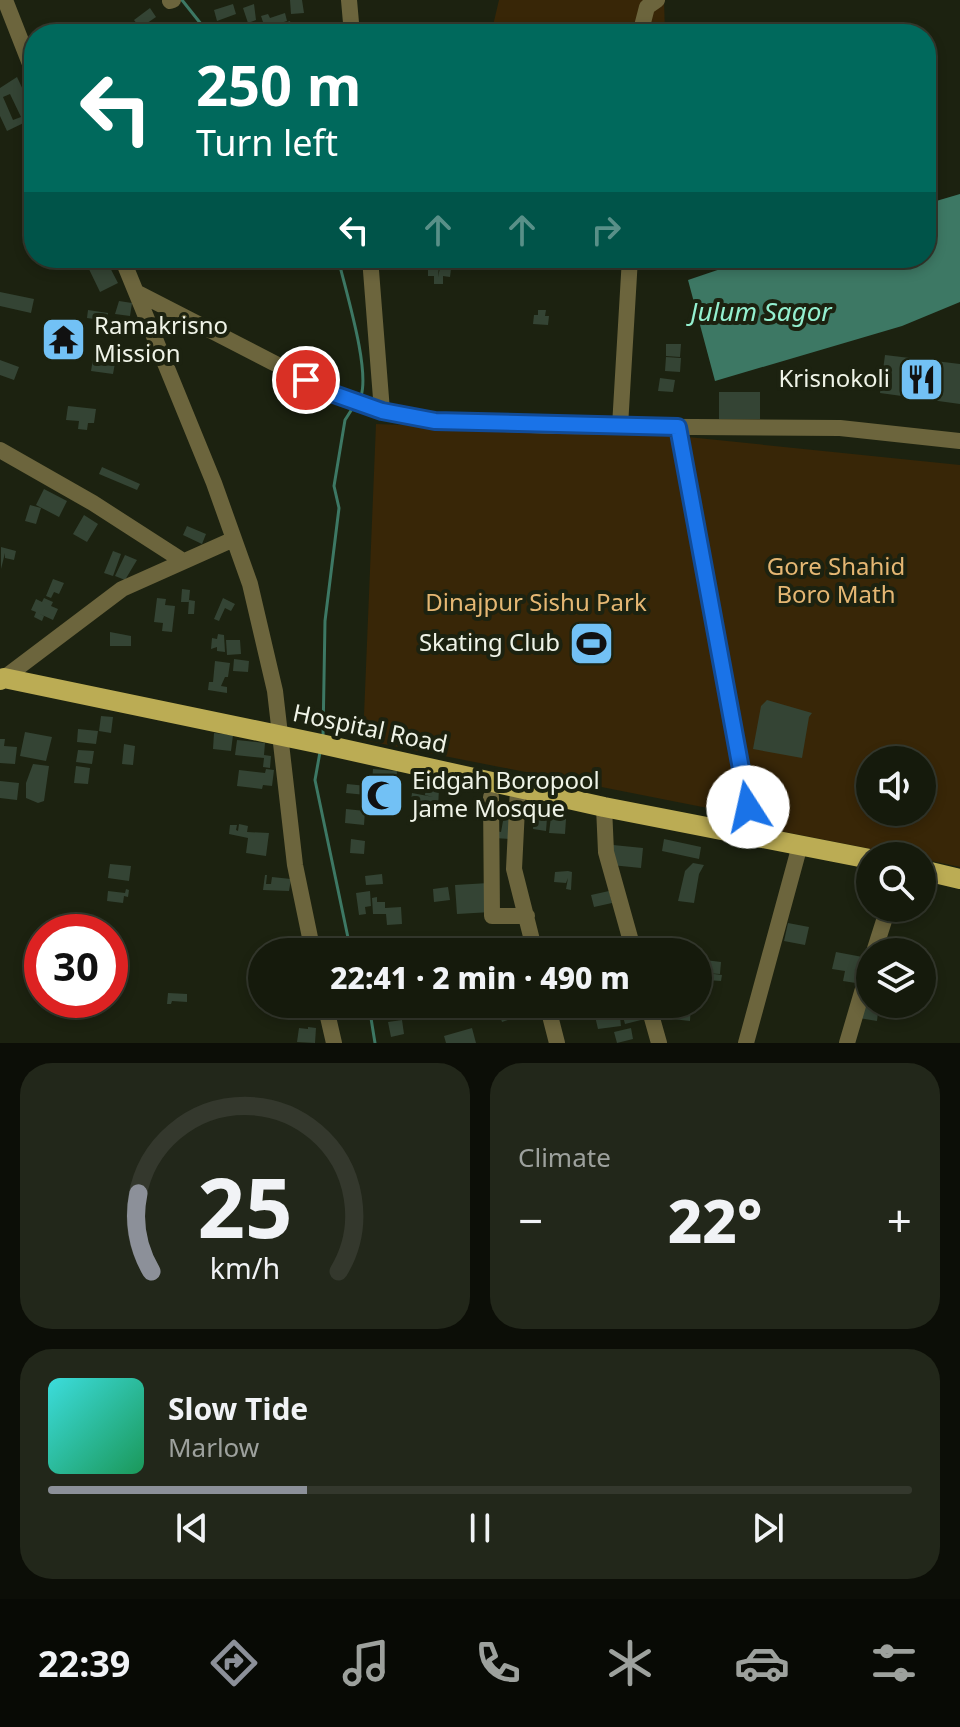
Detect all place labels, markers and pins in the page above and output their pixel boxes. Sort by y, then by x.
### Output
place label: Ramakrisno Mission [94,308,228,369]
temple icon: Ramakrisno Mission [39,316,87,364]
pin [272,346,340,414]
restaurant icon: Krisnokoli [897,355,945,403]
place label: Krisnokoli [778,361,890,394]
sports icon: Skating Club [567,619,615,667]
place label: Skating Club [419,625,560,658]
place label: Eidgah Boropool Jame Mosque [410,763,600,824]
mosque icon: Eidgah Boropool Jame Mosque [357,771,405,819]

